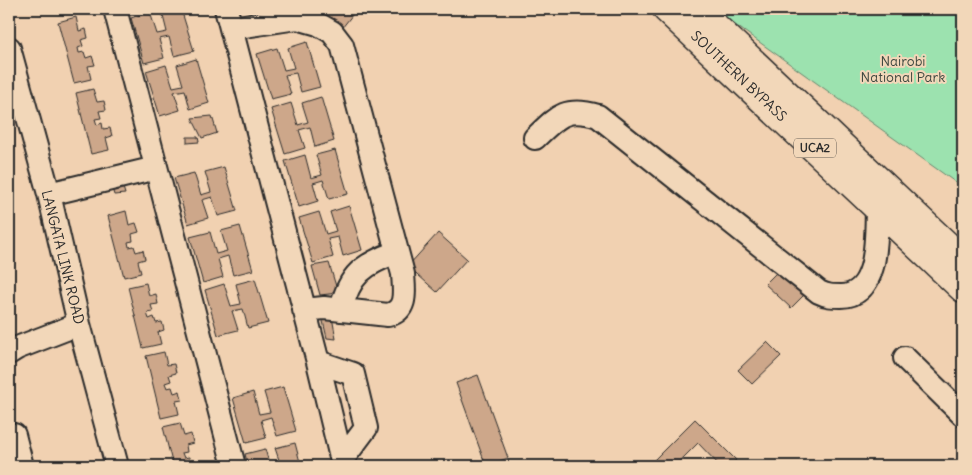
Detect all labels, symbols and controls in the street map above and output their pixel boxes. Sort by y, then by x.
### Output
street label: SOUTHERN BYPASS [687,27,791,125]
park label: Nairobi National Park [861,52,945,86]
road number: UCA2 [794,138,836,158]
street label: LANGATA LINK ROAD [38,188,88,326]

